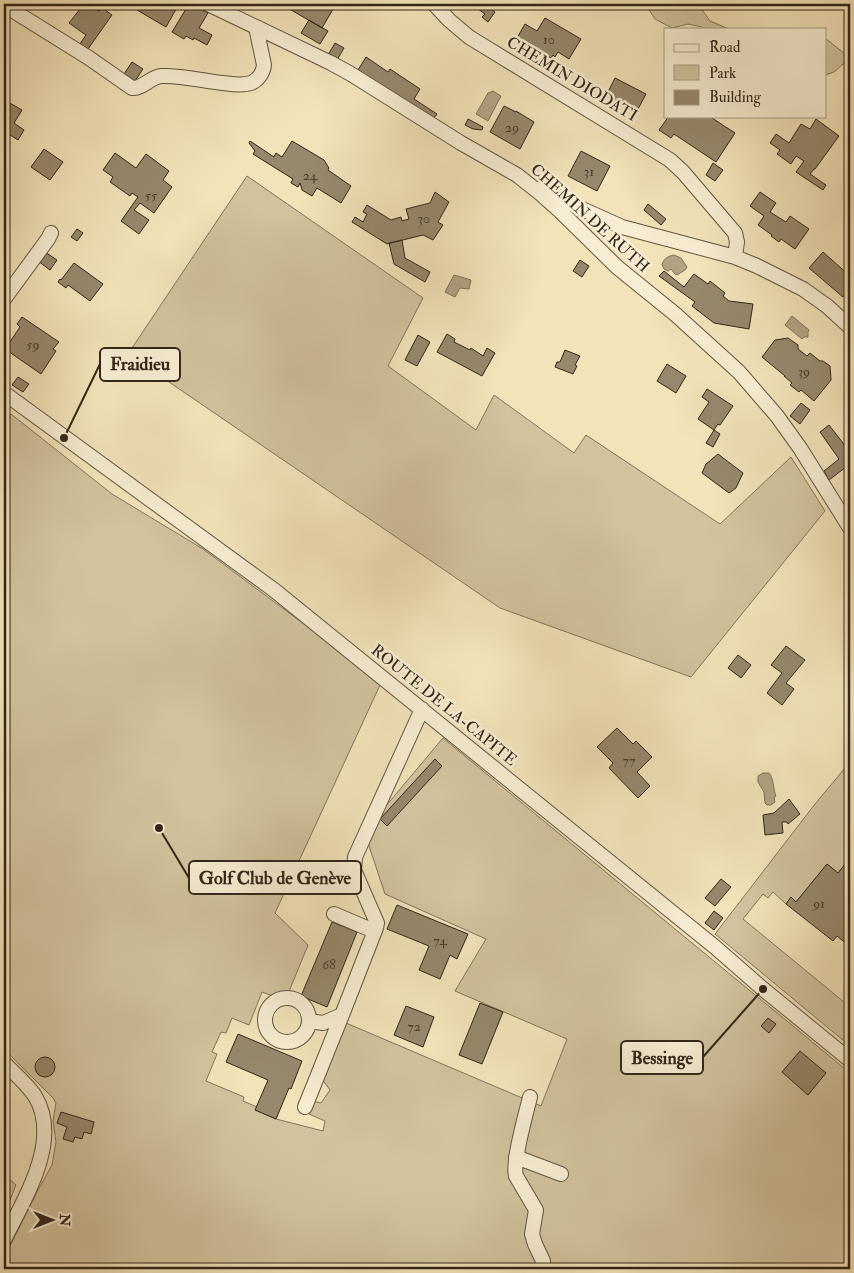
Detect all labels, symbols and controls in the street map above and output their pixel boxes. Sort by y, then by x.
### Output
legend [664,28,826,118]
house number: 10 [543,31,555,48]
street label: CHEMIN DIODATI [503,32,641,126]
text: Road [709,38,741,57]
text: Park [709,64,736,83]
text: Building [709,88,761,107]
house number: 29 [505,119,519,136]
street label: CHEMIN DE RUTH [526,159,654,277]
house number: 31 [584,163,594,180]
house number: 24 [303,167,319,184]
house number: 55 [145,187,158,204]
house number: 30 [418,210,430,227]
house number: 59 [26,336,40,353]
callout: Fraidieu [100,348,180,381]
text: Fraidieu [110,353,171,376]
house number: 39 [798,363,810,380]
street label: ROUTE DE LA-CAPITE [367,640,521,770]
house number: 77 [623,752,636,769]
callout: Golf Club de Genève [189,861,361,894]
text: Golf Club de Genève [199,867,352,890]
house number: 91 [812,895,825,912]
house number: 74 [433,932,448,949]
house number: 68 [322,956,336,973]
house number: 72 [407,1018,421,1035]
callout: Bessinge [621,1041,703,1074]
text: Bessinge [631,1047,694,1070]
north arrow [28,1196,78,1246]
text: N [56,1213,73,1227]

